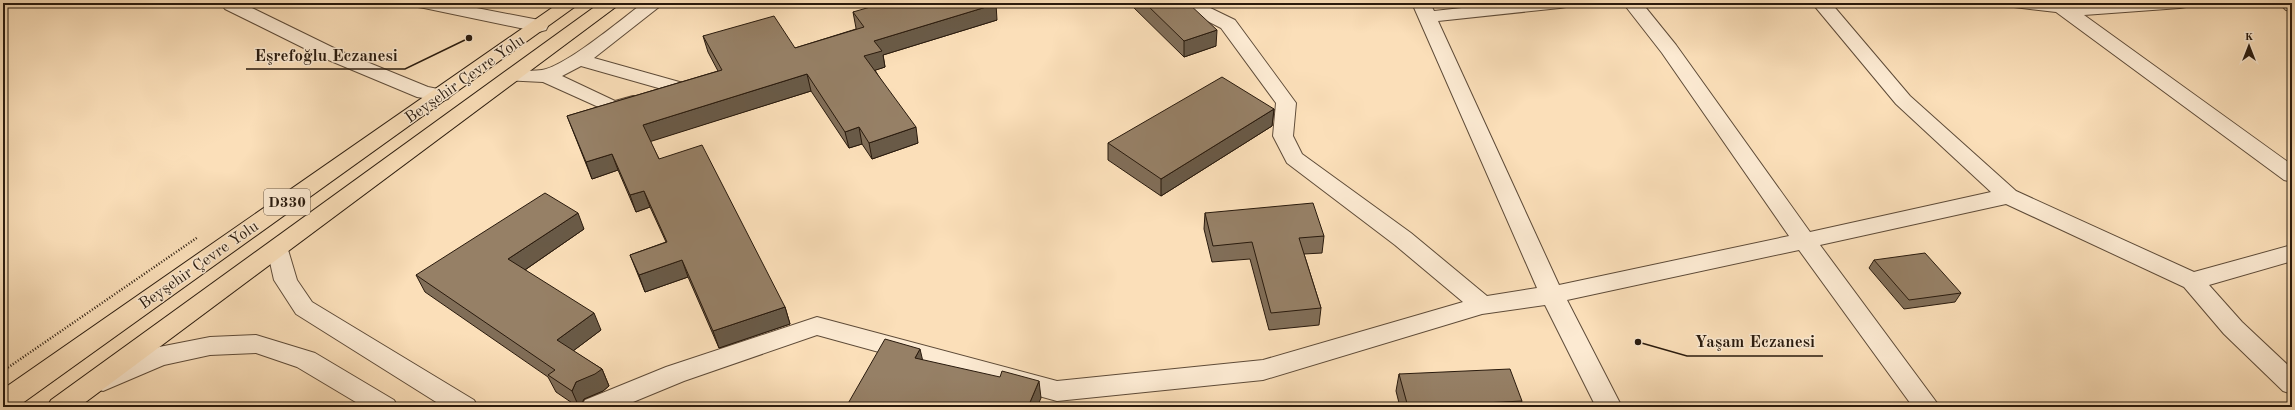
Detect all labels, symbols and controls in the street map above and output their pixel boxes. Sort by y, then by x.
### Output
north arrow [2229,26,2269,66]
street label: Beyşehir Çevre Yolu [403,32,528,127]
text: K [2245,32,2254,43]
callout: Eşrefoğlu Eczanesi [246,40,405,69]
text: Eşrefoğlu Eczanesi [254,48,398,65]
road number: D330 [264,189,310,215]
street label: Beyşehir Çevre Yolu [137,218,262,313]
callout: Yaşam Eczanesi [1687,327,1823,356]
text: Yaşam Eczanesi [1695,334,1815,351]

